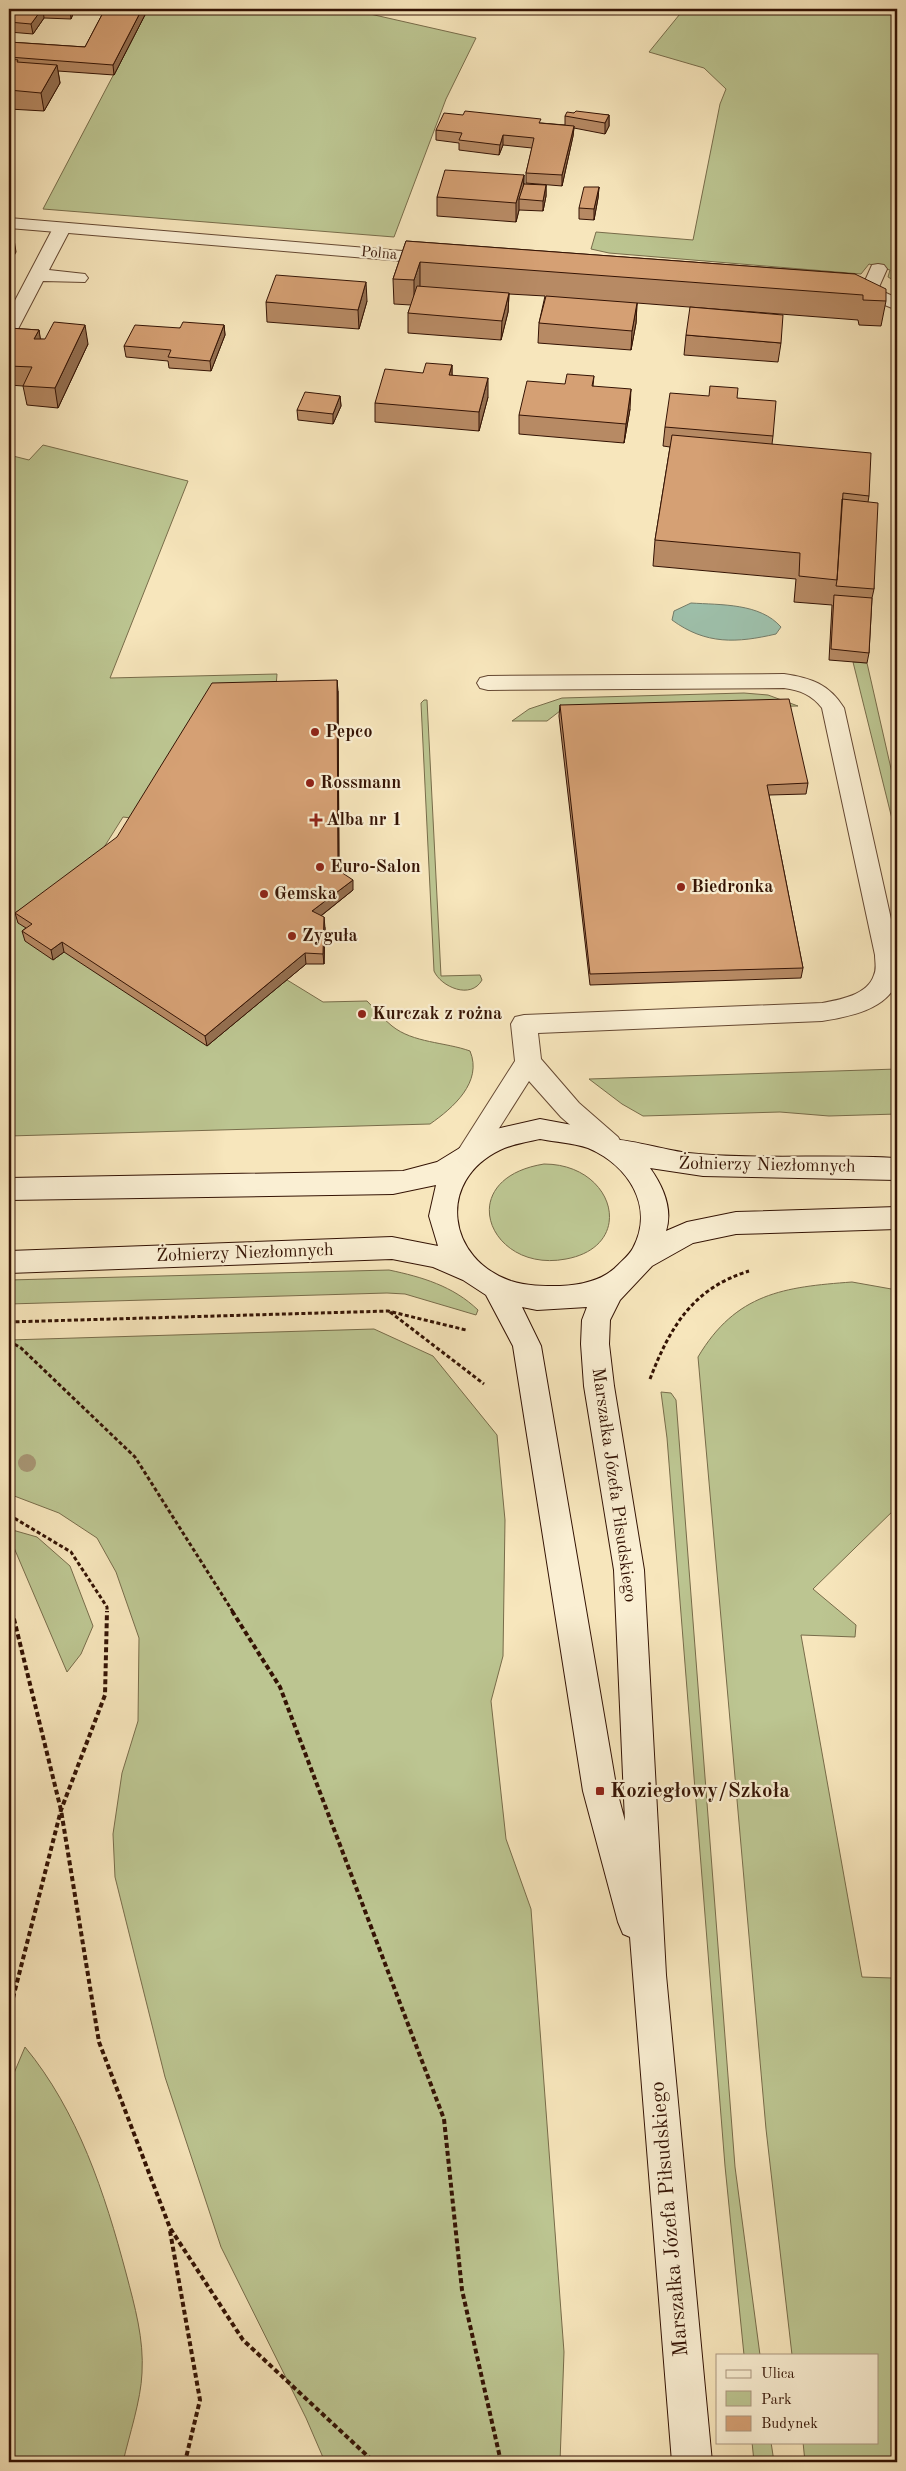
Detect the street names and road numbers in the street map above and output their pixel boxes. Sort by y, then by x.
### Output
street label: Polna [360,245,398,263]
street label: Żołnierzy Niezłomnych [678,1151,856,1176]
street label: Żołnierzy Niezłomnych [156,1238,334,1265]
street label: Marszałka Józefa Piłsudskiego [589,1366,639,1604]
street label: Marszałka Józefa Piłsudskiego [648,2080,692,2358]

